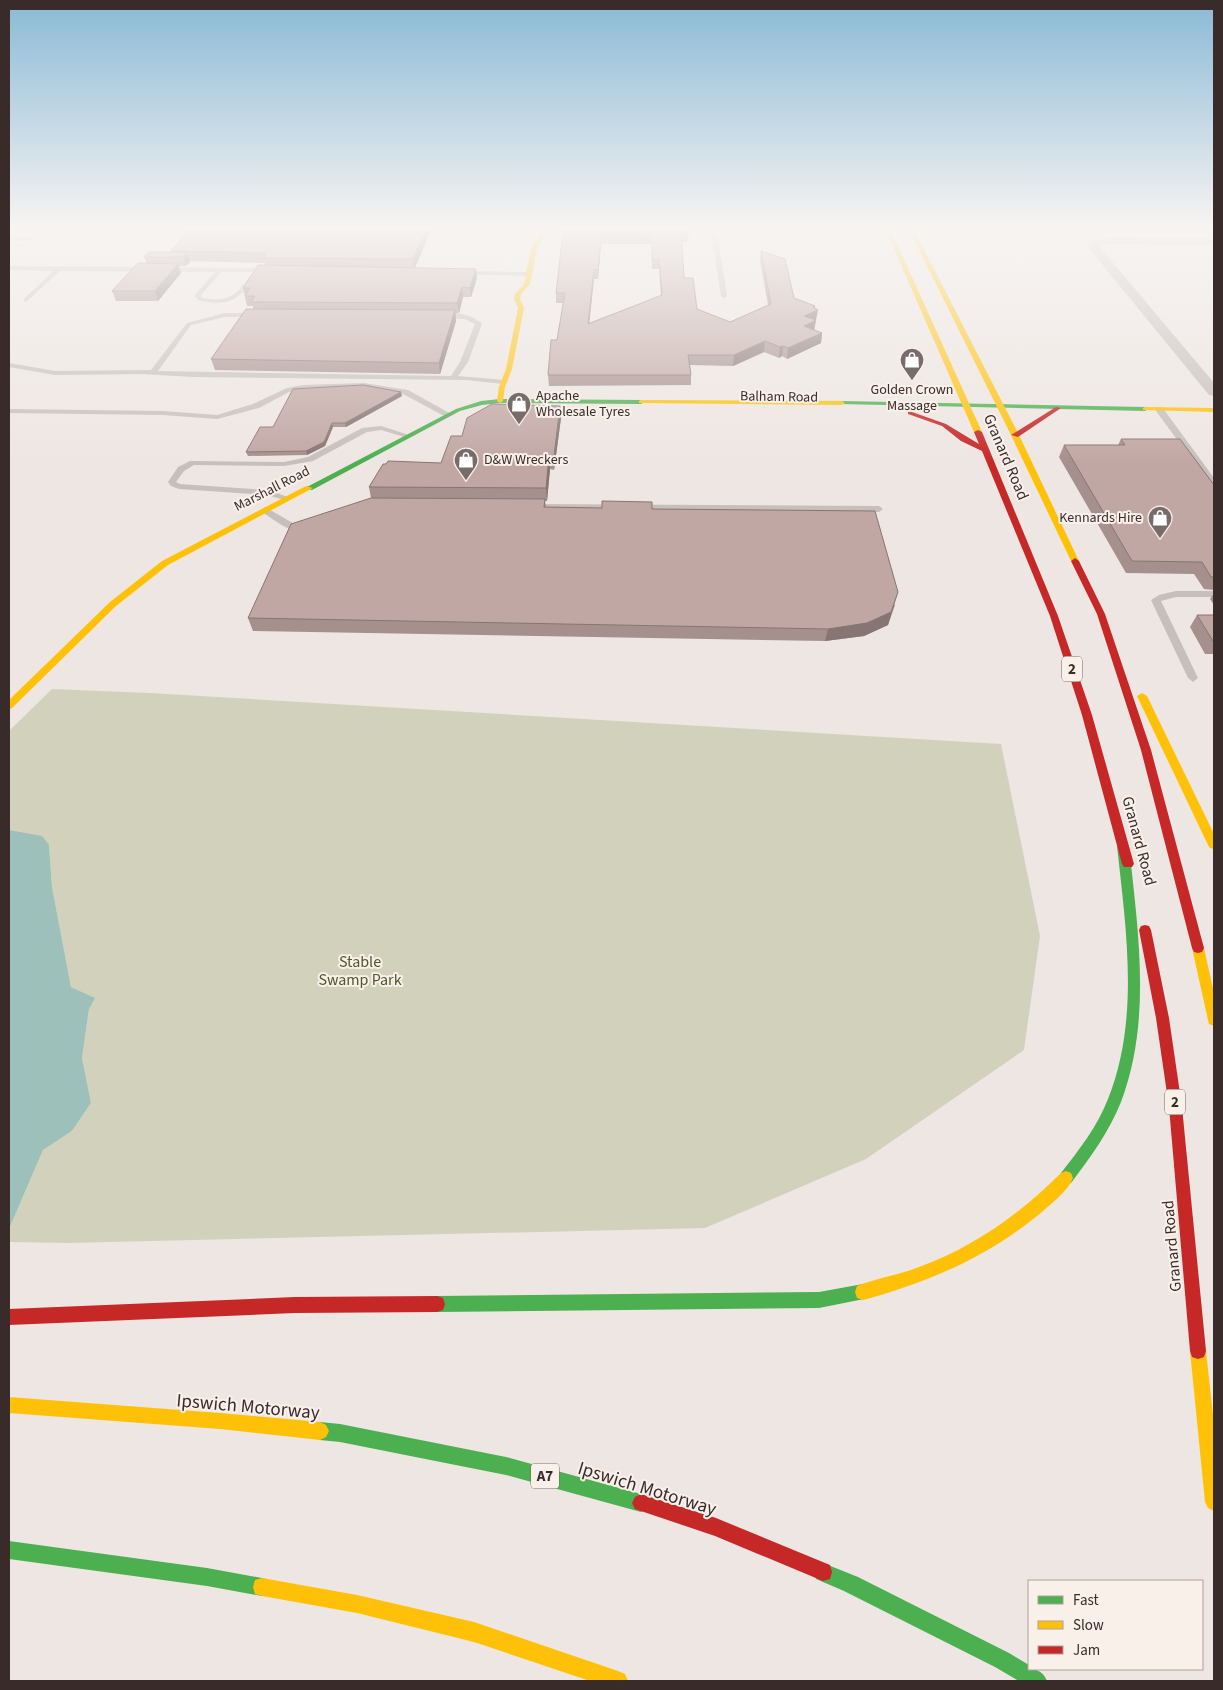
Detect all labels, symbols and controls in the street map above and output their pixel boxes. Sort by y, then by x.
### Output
shop icon: Golden Crown Massage [899,347,925,381]
place label: Golden Crown Massage [871,380,953,416]
place label: Apache Wholesale Tyres [536,386,630,422]
street label: Balham Road [740,386,818,408]
shop icon: Apache Wholesale Tyres [506,391,532,425]
street label: Granard Road [978,410,1034,504]
shop icon: D&W Wreckers [453,447,479,481]
place label: D&W Wreckers [484,450,568,470]
street label: Marshall Road [231,461,313,517]
shop icon: Kennards Hire [1147,505,1173,539]
place label: Kennards Hire [1059,508,1142,528]
road number: 2 [1062,656,1082,682]
street label: Granard Road [1117,794,1161,888]
park label: Stable Swamp Park [318,951,402,991]
road number: 2 [1165,1090,1185,1114]
street label: Granard Road [1157,1199,1187,1293]
street label: Ipswich Motorway [175,1387,321,1427]
street label: Ipswich Motorway [574,1455,720,1523]
road number: A7 [531,1464,559,1488]
legend [1028,1580,1203,1670]
text: Fast [1073,1590,1099,1611]
text: Slow [1073,1615,1104,1636]
text: Jam [1073,1640,1100,1661]

